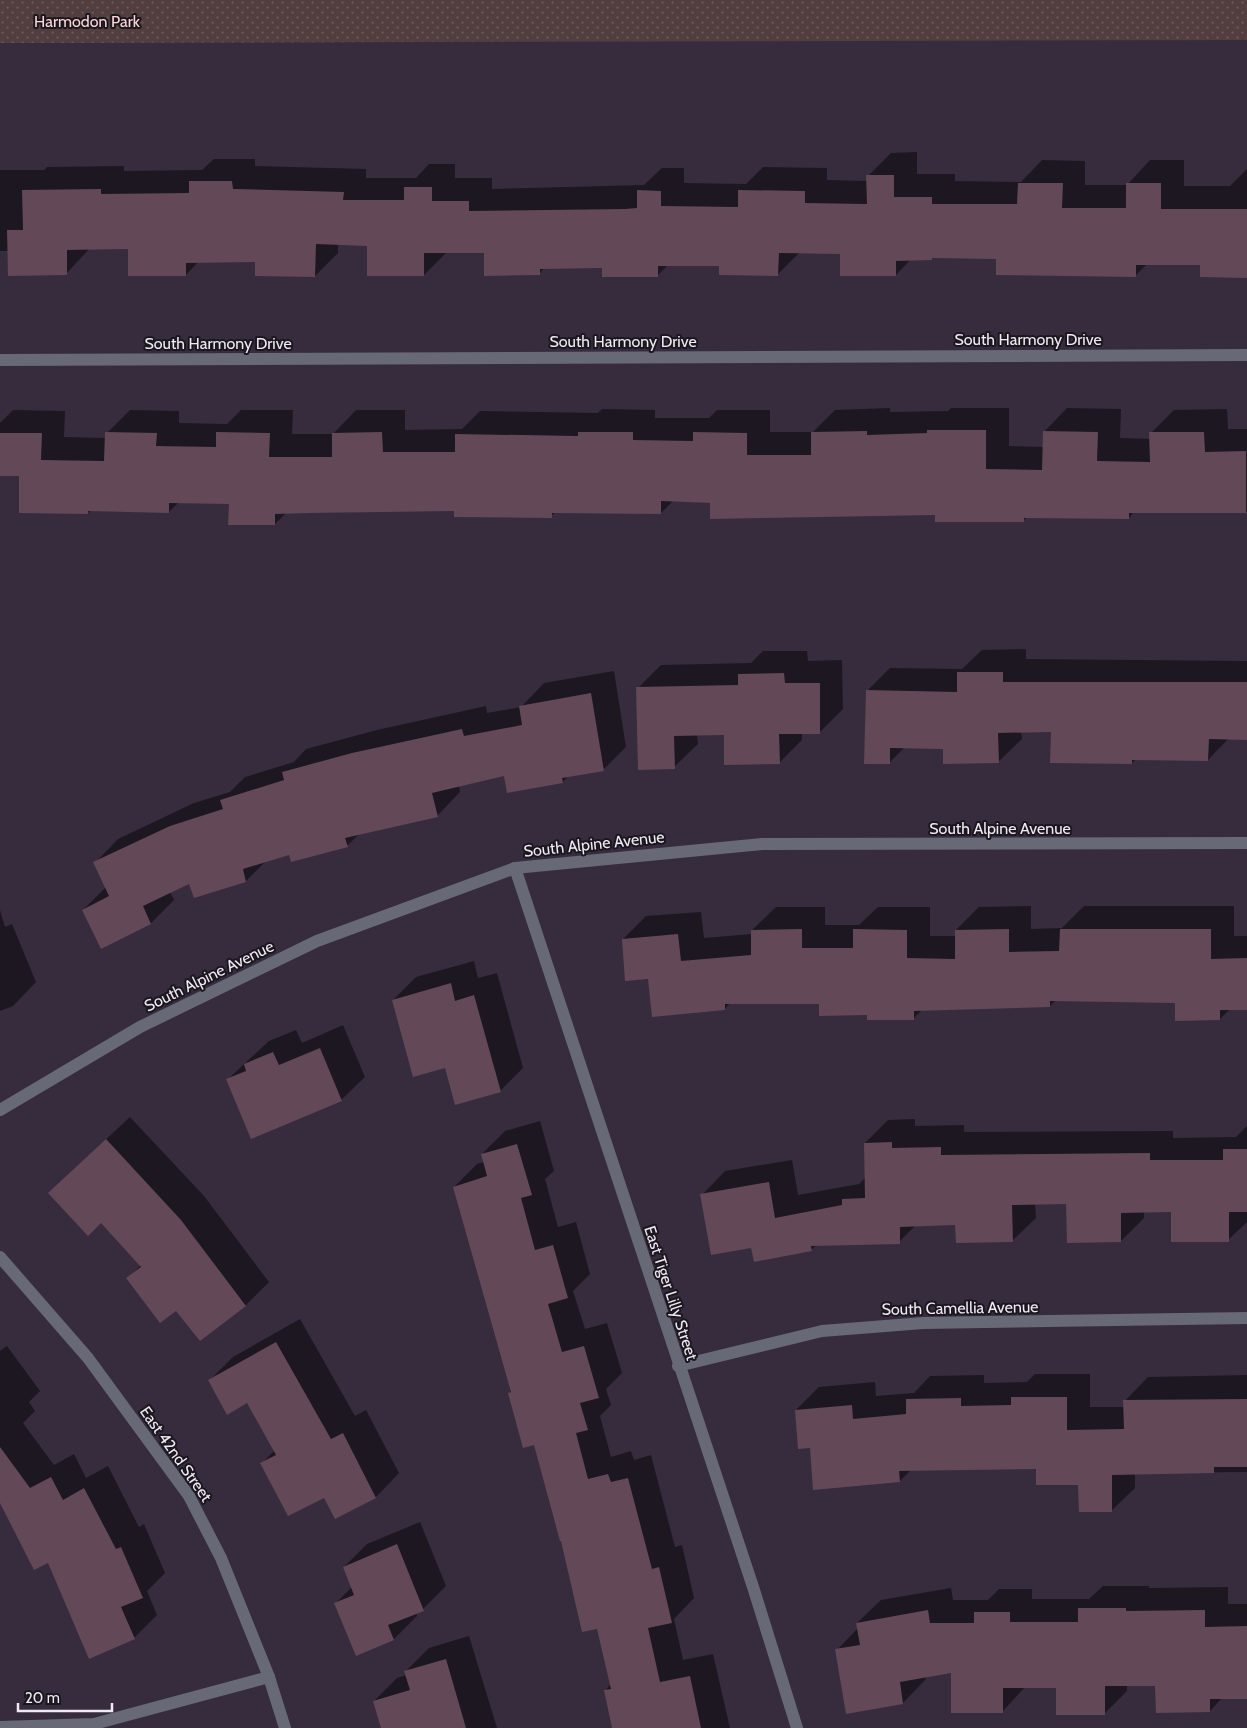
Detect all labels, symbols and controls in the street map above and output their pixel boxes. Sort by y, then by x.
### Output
park label: Harmodon Park [34,12,141,31]
street label: South Harmony Drive [954,330,1102,349]
street label: South Harmony Drive [549,332,697,351]
street label: South Harmony Drive [144,334,292,353]
street label: South Alpine Avenue [929,819,1071,838]
street label: South Alpine Avenue [523,827,665,861]
street label: South Alpine Avenue [141,936,277,1016]
street label: East Tiger Lilly Street [640,1223,702,1363]
street label: South Camellia Avenue [881,1297,1039,1319]
street label: East 42nd Street [136,1403,216,1506]
scale bar [18,1680,111,1712]
text: 20 m [25,1689,60,1707]

